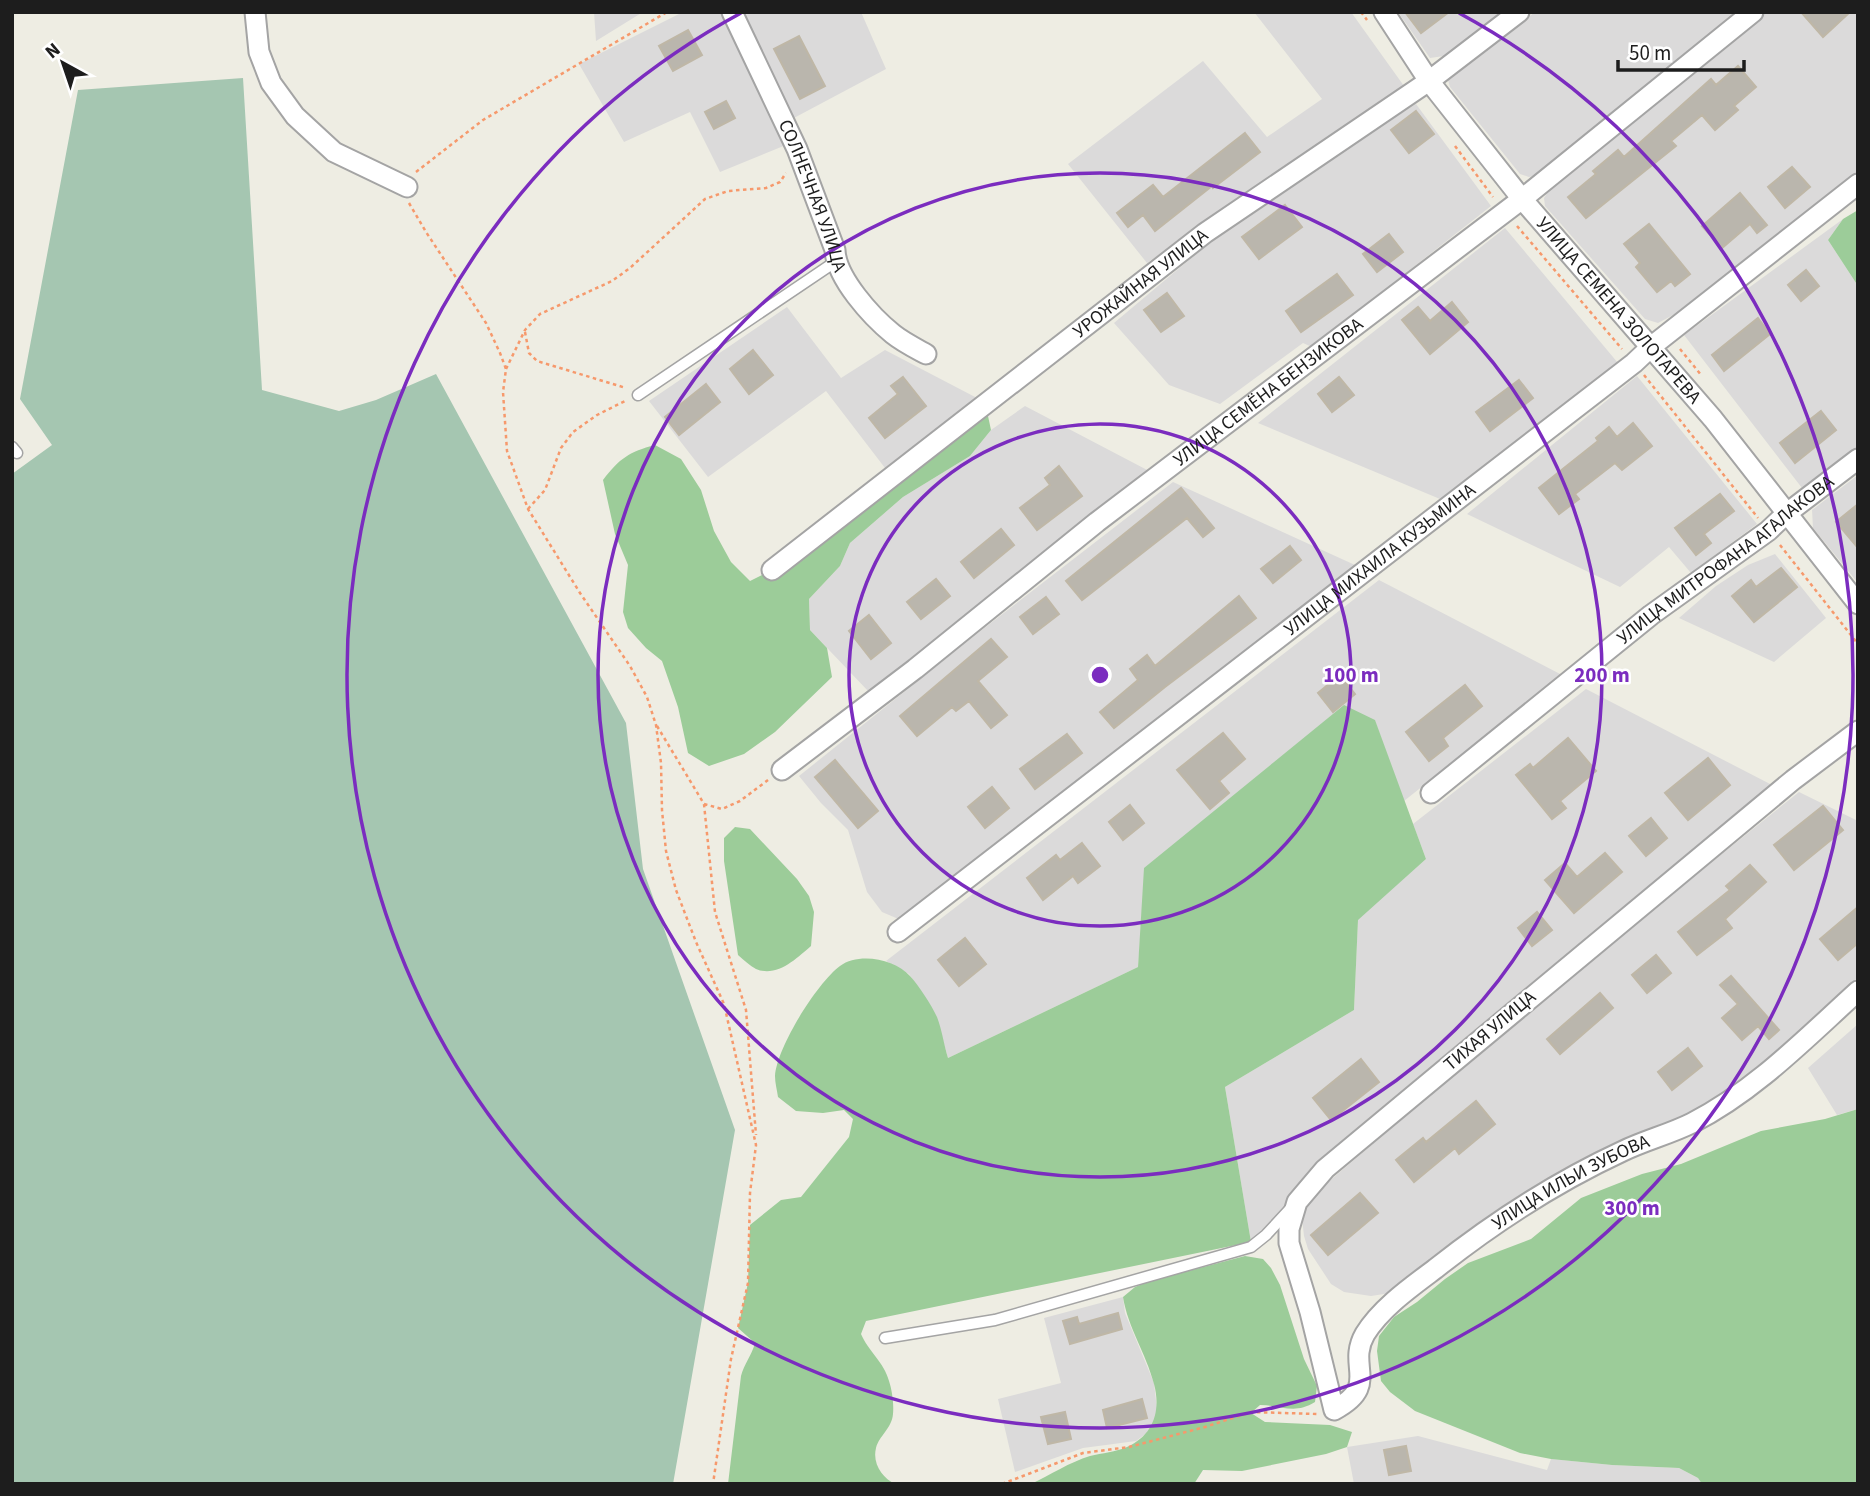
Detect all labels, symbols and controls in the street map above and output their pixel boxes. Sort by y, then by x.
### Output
north arrow [28,28,98,98]
scale bar [1618,28,1744,72]
text: N [40,37,67,66]
text: 50 m [1629,38,1671,68]
street label: СОЛНЕЧНАЯ УЛИЦА [771,115,853,277]
street label: УЛИЦА СЕМЕНА ЗОЛОТАРЕВА [1530,211,1708,410]
street label: УРОЖАЙНАЯ УЛИЦА [1067,222,1214,344]
street label: УЛИЦА СЕМЁНА БЕНЗИКОВА [1168,311,1369,473]
street label: УЛИЦА МИТРОФАНА АГАЛАКОВА [1611,468,1840,651]
street label: УЛИЦА МИХАИЛА КУЗЬМИНА [1278,476,1482,642]
text: 100 m [1323,660,1379,690]
text: 200 m [1574,660,1630,690]
centre of rings [1088,663,1112,687]
street label: ТИХАЯ УЛИЦА [1438,984,1543,1078]
street label: УЛИЦА ИЛЬИ ЗУБОВА [1486,1128,1654,1236]
text: 300 m [1604,1193,1660,1223]

